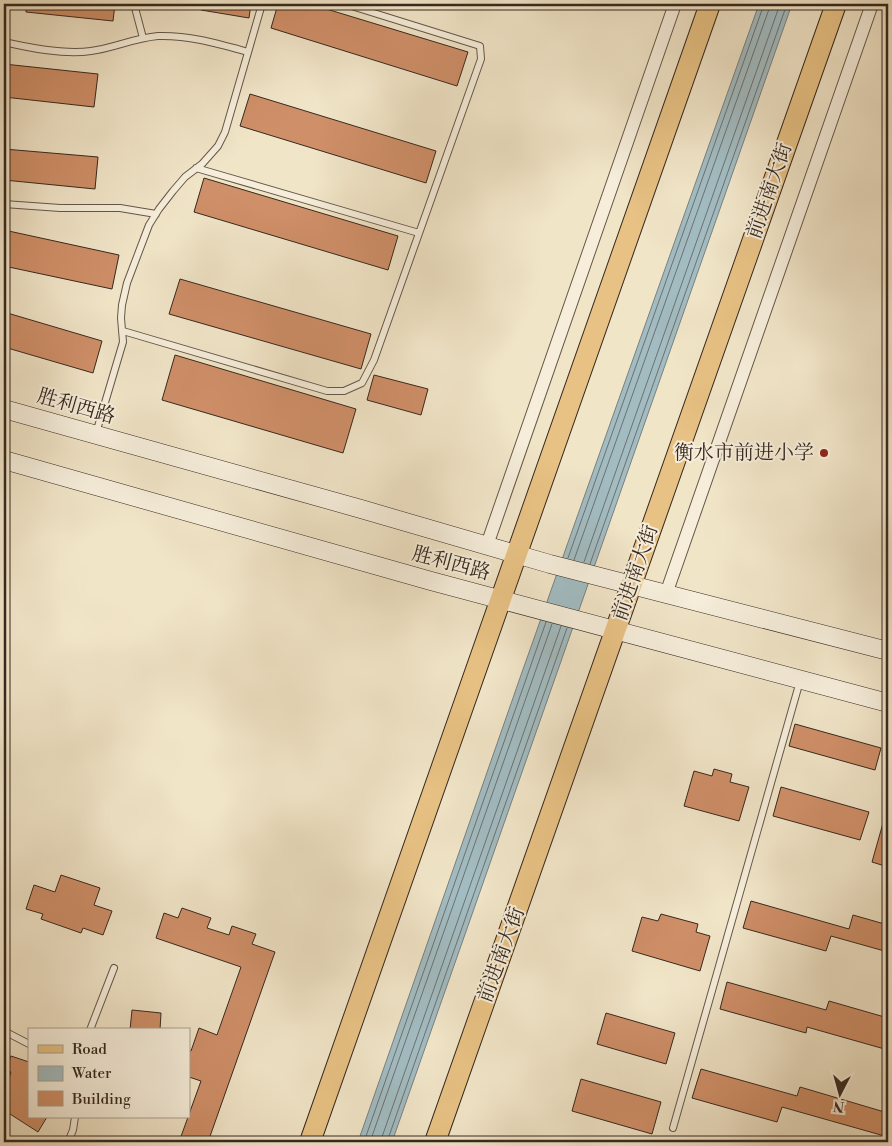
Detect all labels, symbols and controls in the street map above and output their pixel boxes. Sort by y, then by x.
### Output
street label: 前进南大街 [742,140,798,242]
street label: 胜利西路 [34,384,118,430]
place label: 衡水市前进小学 [674,441,814,466]
marker: 衡水市前进小学 [818,447,830,459]
street label: 前进南大街 [608,522,664,624]
street label: 胜利西路 [409,542,493,586]
street label: 前进南大街 [473,904,531,1006]
legend [28,1028,190,1118]
text: Road [72,1040,107,1059]
text: Water [71,1064,112,1083]
north arrow [814,1068,864,1118]
text: Building [71,1090,131,1109]
text: N [832,1096,845,1115]

